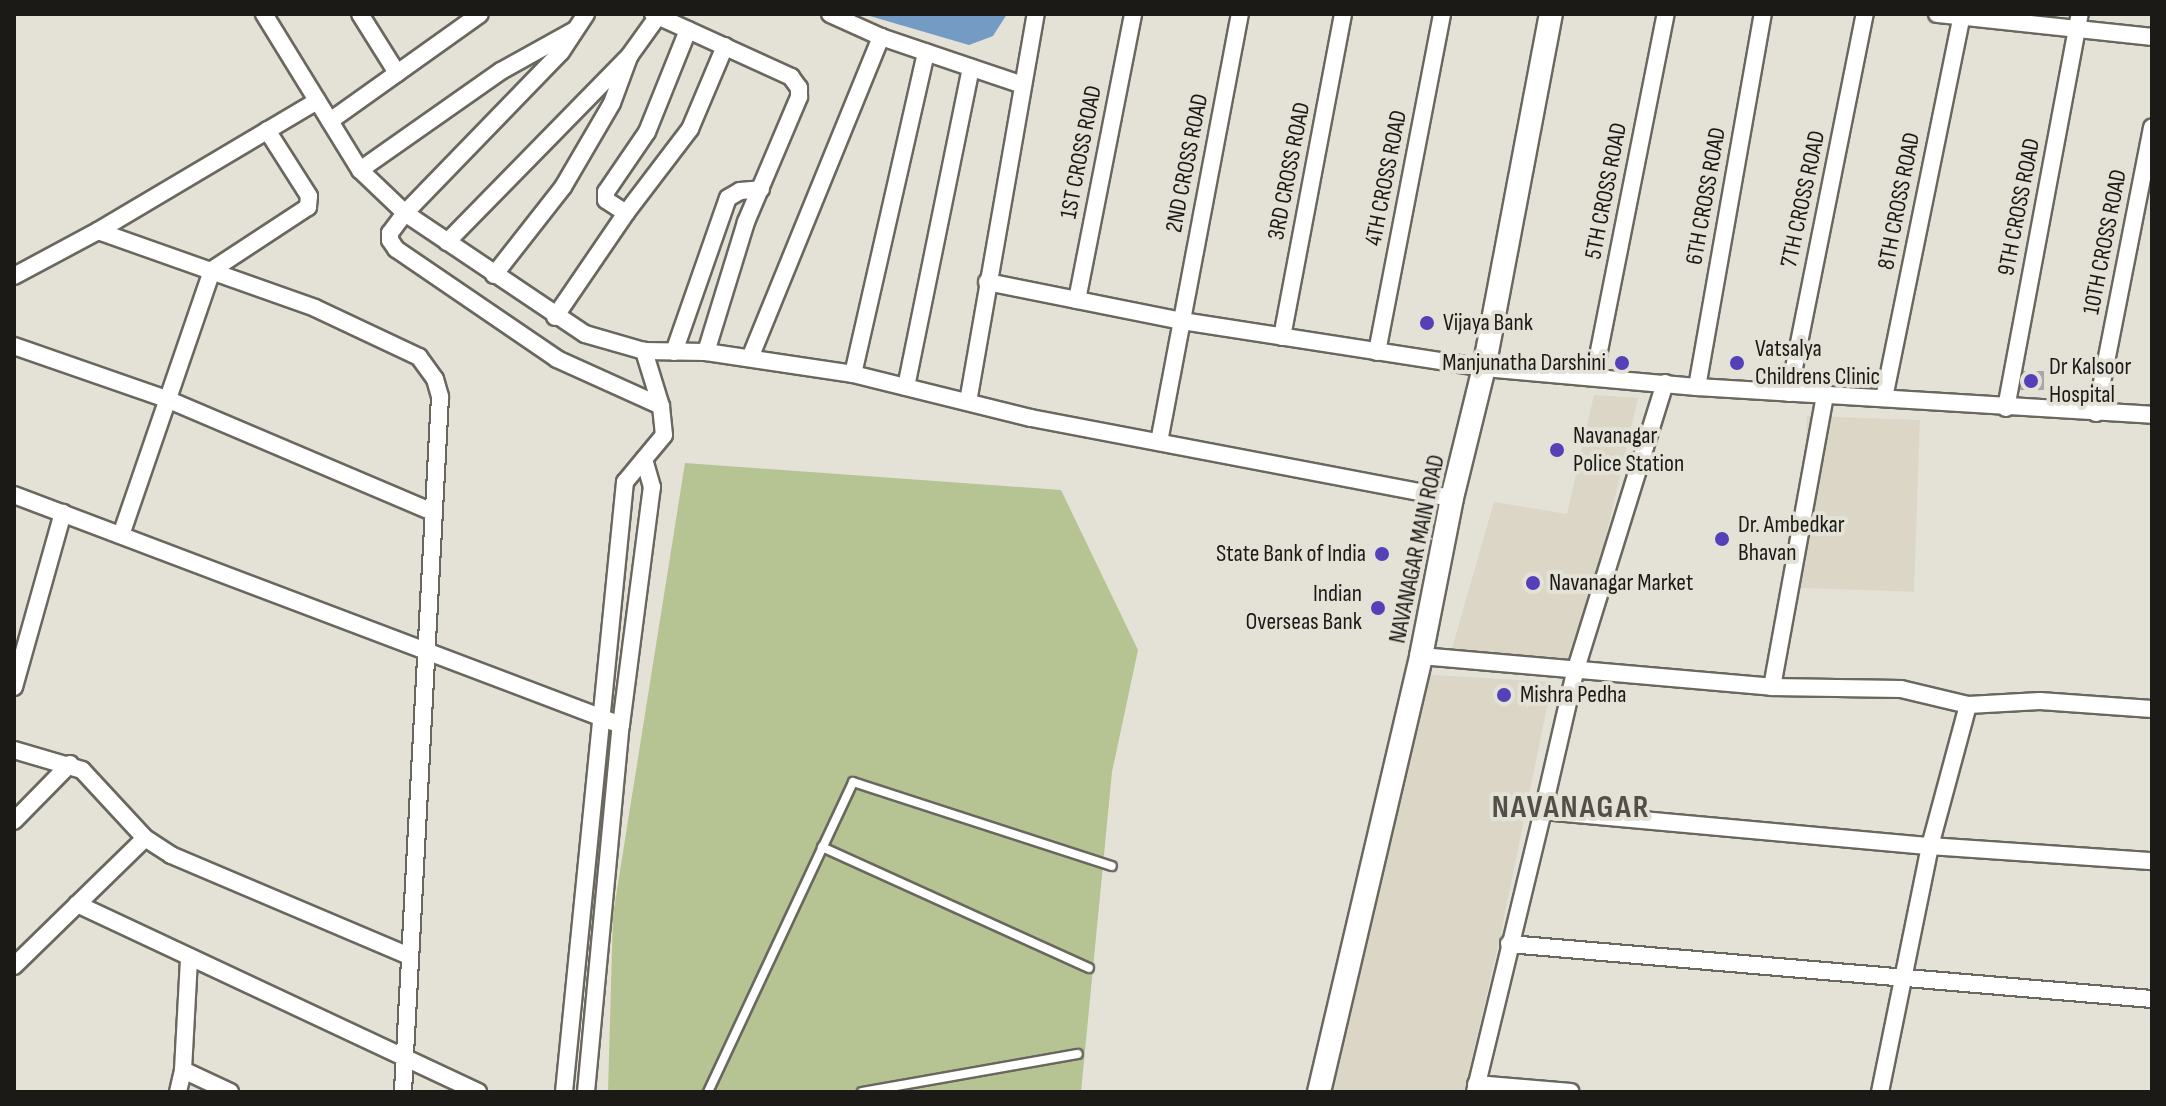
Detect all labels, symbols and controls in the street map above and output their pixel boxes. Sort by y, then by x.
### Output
street label: 1ST CROSS ROAD [1054,83,1108,221]
street label: 2ND CROSS ROAD [1159,91,1215,235]
street label: 3RD CROSS ROAD [1262,100,1316,242]
street label: 4TH CROSS ROAD [1359,108,1413,248]
street label: 5TH CROSS ROAD [1579,120,1633,262]
street label: 6TH CROSS ROAD [1680,125,1732,267]
street label: 7TH CROSS ROAD [1774,128,1832,270]
street label: 8TH CROSS ROAD [1872,130,1926,272]
street label: 9TH CROSS ROAD [1992,136,2046,278]
street label: 10TH CROSS ROAD [2077,167,2133,317]
place label: Vijaya Bank [1443,309,1533,337]
marker: Vijaya Bank [1418,314,1436,332]
place label: Vatsalya Childrens Clinic [1755,335,1880,391]
place label: Manjunatha Darshini [1442,349,1606,377]
marker: Vatsalya Childrens Clinic [1726,352,1748,374]
place label: Dr Kalsoor Hospital [2049,353,2131,409]
marker: Manjunatha Darshini [1613,354,1631,372]
marker: Dr Kalsoor Hospital [2020,370,2042,392]
place label: Navanagar Police Station [1573,422,1684,478]
marker: Navanagar Police Station [1548,441,1566,459]
street label: NAVANAGAR MAIN ROAD [1383,452,1451,646]
place label: Dr. Ambedkar Bhavan [1738,511,1845,567]
marker: Dr. Ambedkar Bhavan [1713,530,1731,548]
place label: State Bank of India [1216,540,1366,568]
marker: State Bank of India [1373,545,1391,563]
place label: Navanagar Market [1549,569,1693,597]
marker: Navanagar Market [1524,574,1542,592]
place label: Indian Overseas Bank [1246,580,1362,636]
marker: Indian Overseas Bank [1369,599,1387,617]
place label: Mishra Pedha [1520,681,1626,709]
marker: Mishra Pedha [1495,686,1513,704]
district label: NAVANAGAR [1492,789,1650,827]

